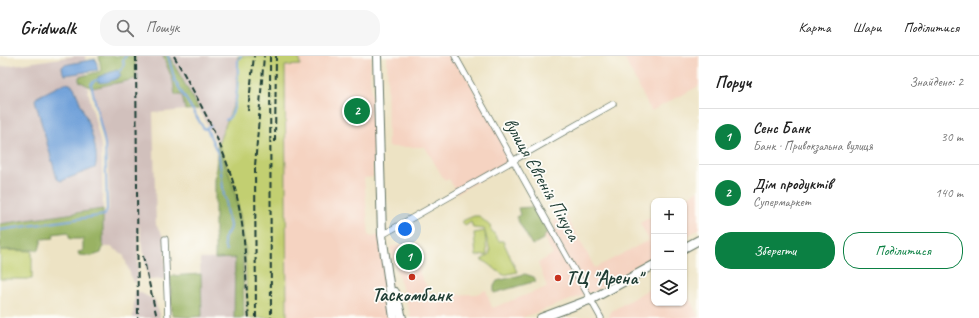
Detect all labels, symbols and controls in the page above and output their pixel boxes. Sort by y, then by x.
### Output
search box [100,10,380,46]
text: Gridwalk [20,16,76,40]
icon: search [114,17,136,39]
text: Пошук [146,18,179,37]
text: Карта [799,19,831,36]
text: Шари [853,19,881,36]
text: Поділитися [903,19,959,36]
text: Поруч [715,72,751,93]
text: Знайдено: 2 [909,74,963,90]
pin: 2 [344,96,370,126]
street label: вулиця Євгенія Пікуса [498,113,586,246]
text: Сенс Банк [753,119,810,138]
text: 1 [725,129,731,145]
text: 30 m [941,129,963,145]
text: Банк · Привокзальна вулиця [753,138,873,154]
text: Дім продуктів [753,175,832,194]
text: 2 [725,185,731,201]
text: 140 m [935,185,963,201]
text: Супермаркет [753,194,811,210]
map controls [651,198,687,306]
button: + [651,198,687,234]
your location [395,219,415,239]
button: Зберегти [715,232,835,269]
button: Поділитися [843,232,963,269]
button: − [651,234,687,270]
pin: 1 [396,242,422,272]
place label: ТЦ "Арена" [566,266,646,290]
button: layers [651,270,687,306]
marker: Таскомбанк [407,272,417,282]
marker: ТЦ "Арена" [553,273,563,283]
place label: Таскомбанк [372,283,453,307]

